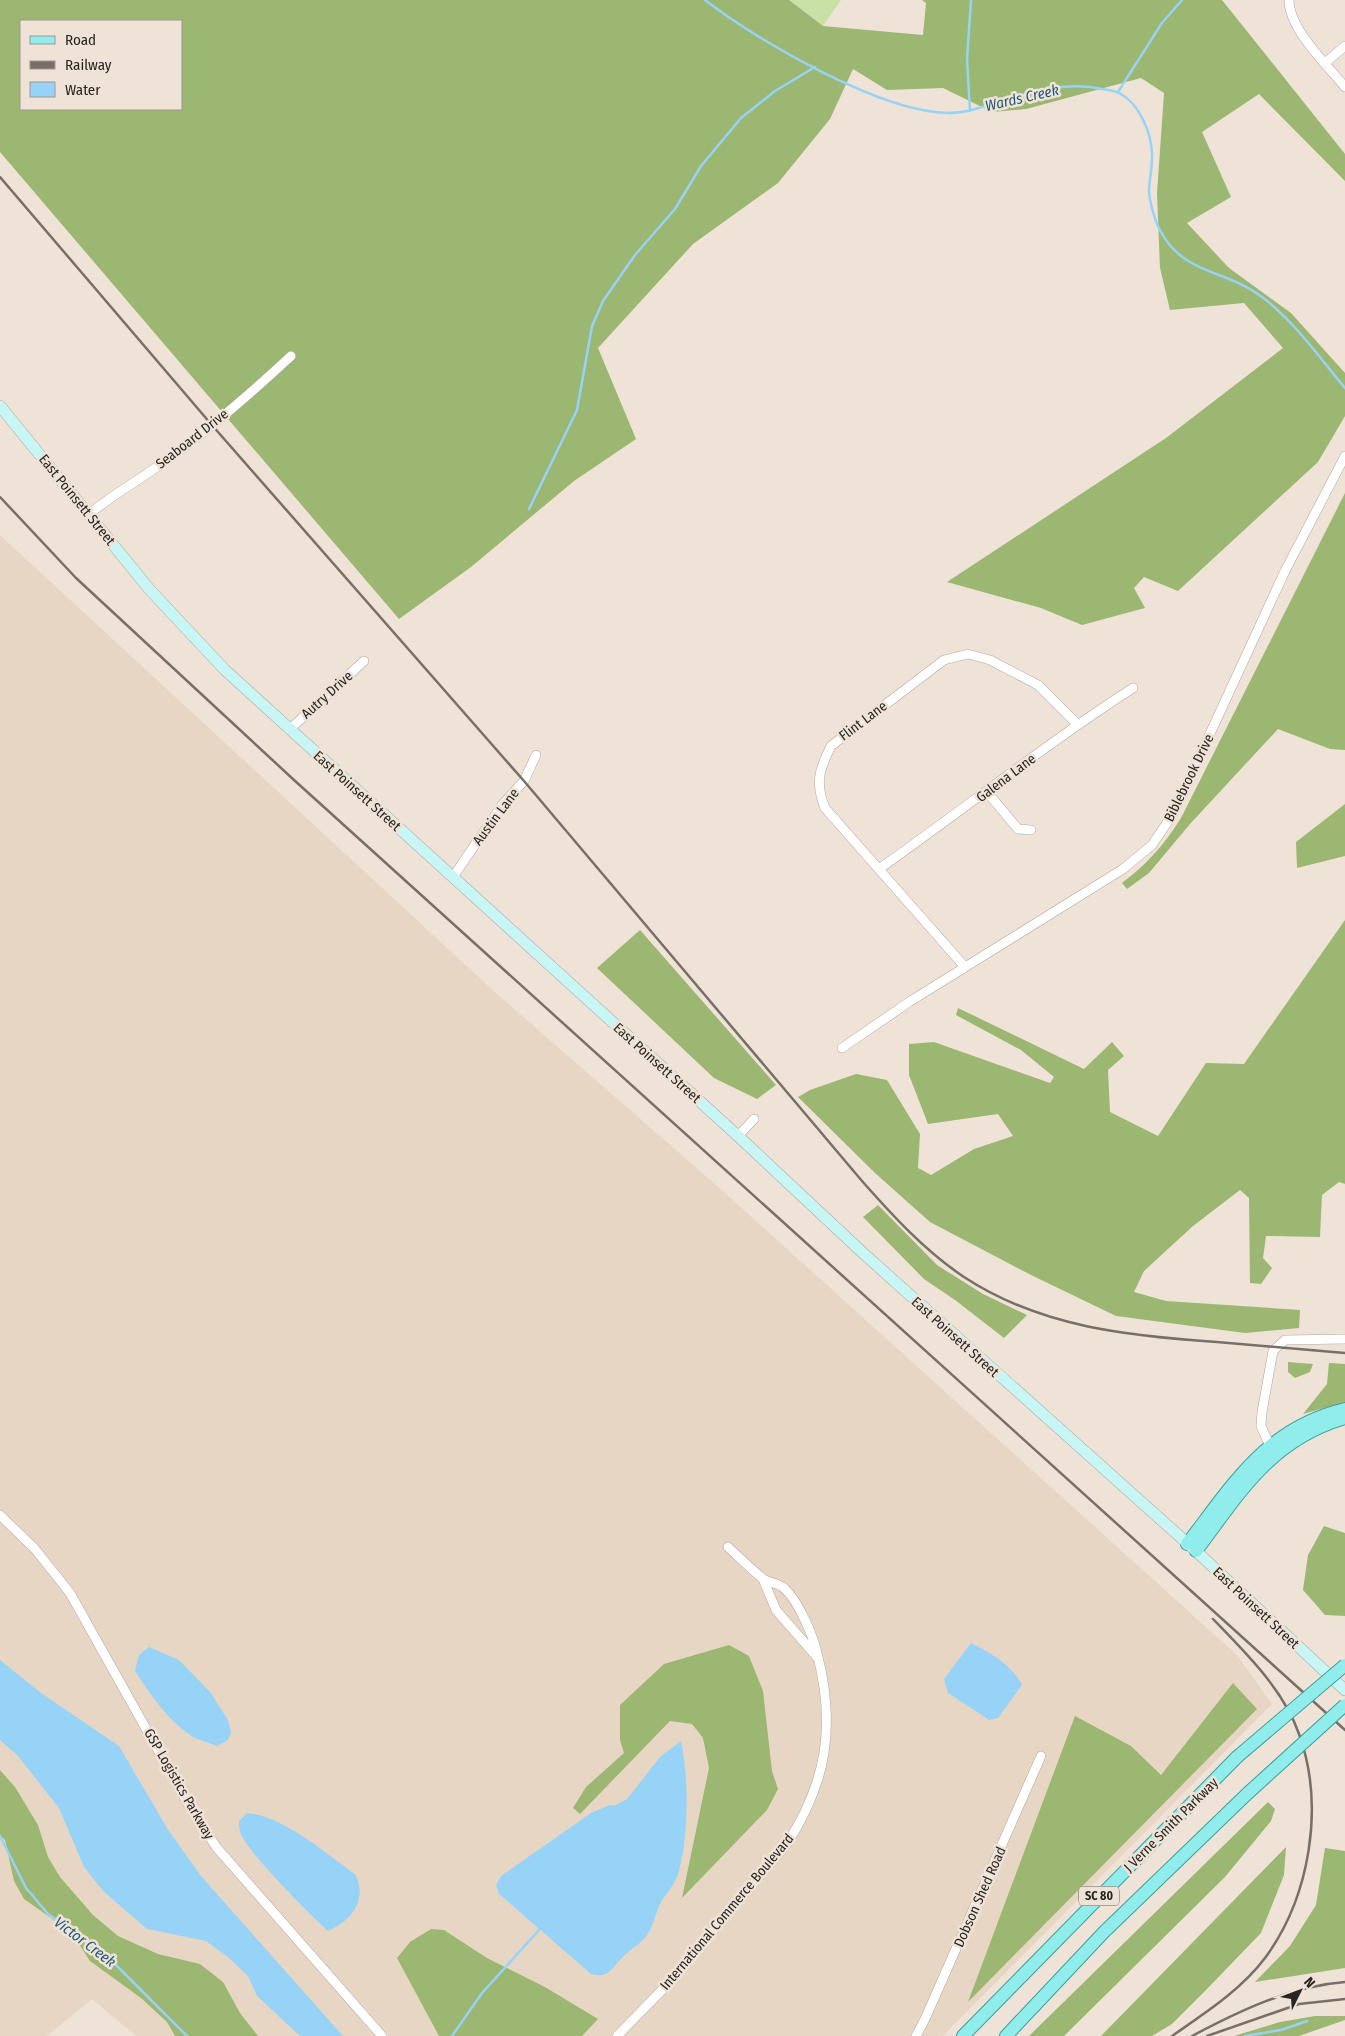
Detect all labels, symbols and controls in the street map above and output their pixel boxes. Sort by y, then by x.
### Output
legend [20,20,182,110]
text: Road [65,31,96,49]
text: Railway [65,56,112,74]
text: Water [65,81,101,99]
water label: Wards Creek [983,81,1061,115]
street label: Seaboard Drive [152,405,232,473]
street label: East Poinsett Street [35,451,119,549]
street label: Autry Drive [298,667,356,723]
street label: Flint Lane [836,697,890,745]
street label: Biblebrook Drive [1160,731,1218,825]
street label: East Poinsett Street [310,747,405,835]
street label: Galena Lane [973,750,1039,806]
street label: Austin Lane [469,785,523,849]
street label: East Poinsett Street [610,1019,705,1107]
street label: East Poinsett Street [908,1293,1003,1381]
street label: East Poinsett Street [1209,1564,1303,1653]
street label: GSP Logistics Parkway [140,1726,218,1843]
street label: J Verne Smith Parkway [1120,1774,1222,1876]
street label: International Commerce Boulevard [657,1830,797,1994]
street label: Dobson Shed Road [950,1844,1010,1950]
road number: SC 80 [1079,1886,1119,1905]
water label: Victor Creek [51,1913,120,1971]
north arrow [1275,1966,1325,2016]
text: N [1300,1974,1318,1991]

